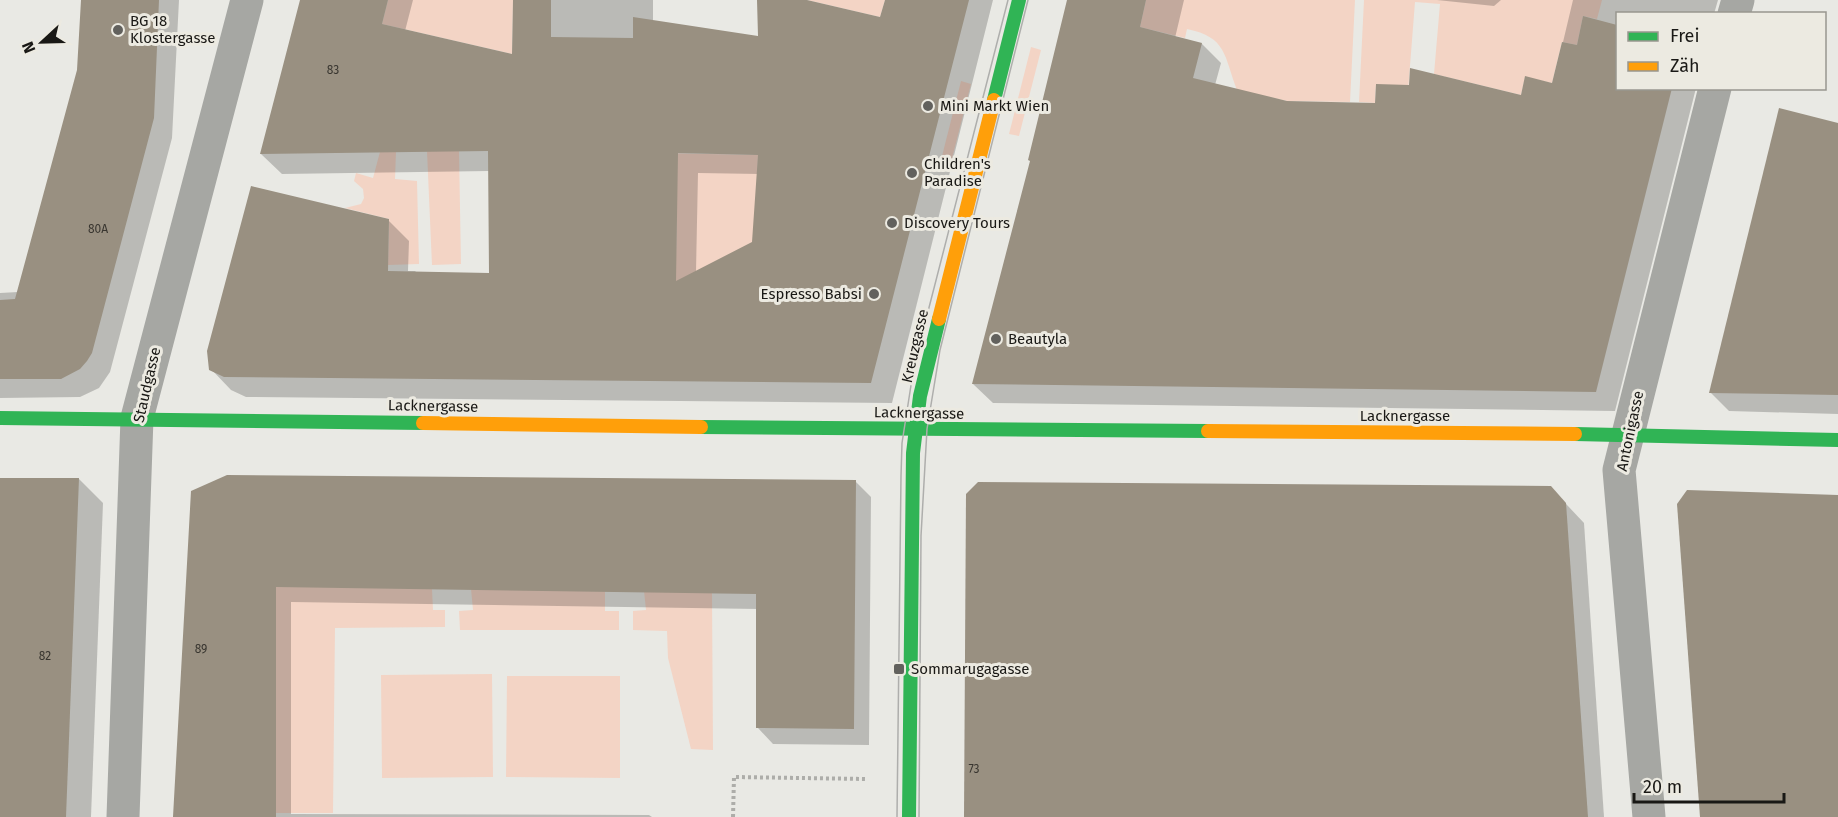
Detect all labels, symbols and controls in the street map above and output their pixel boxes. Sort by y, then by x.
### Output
north arrow [12,12,72,72]
place label: BG 18 Klostergasse [130,12,215,47]
legend [1616,12,1826,90]
marker: BG 18 Klostergasse [111,23,125,37]
text: Frei [1670,25,1700,47]
text: N [18,39,39,56]
text: Zäh [1670,55,1699,77]
house number: 83 [327,63,339,77]
place label: Mini Markt Wien [940,97,1049,115]
marker: Mini Markt Wien [921,99,935,113]
place label: Children's Paradise [924,155,991,190]
marker: Children's Paradise [905,166,919,180]
place label: Discovery Tours [904,214,1010,232]
marker: Discovery Tours [885,216,899,230]
house number: 80A [88,222,108,236]
place label: Espresso Babsi [761,285,862,303]
marker: Espresso Babsi [867,287,881,301]
street label: Kreuzgasse [898,307,932,385]
place label: Beautyla [1008,330,1067,348]
marker: Beautyla [989,332,1003,346]
street label: Staudgasse [130,346,164,424]
street label: Antonigasse [1613,389,1647,473]
street label: Lacknergasse [388,396,478,416]
street label: Lacknergasse [874,403,964,423]
street label: Lacknergasse [1360,407,1450,425]
house number: 89 [195,642,207,656]
house number: 82 [39,649,51,663]
place label: Sommarugagasse [911,660,1029,678]
marker: Sommarugagasse [892,662,906,676]
house number: 73 [968,762,980,776]
scale bar [1634,766,1784,804]
text: 20 m [1643,776,1682,798]

